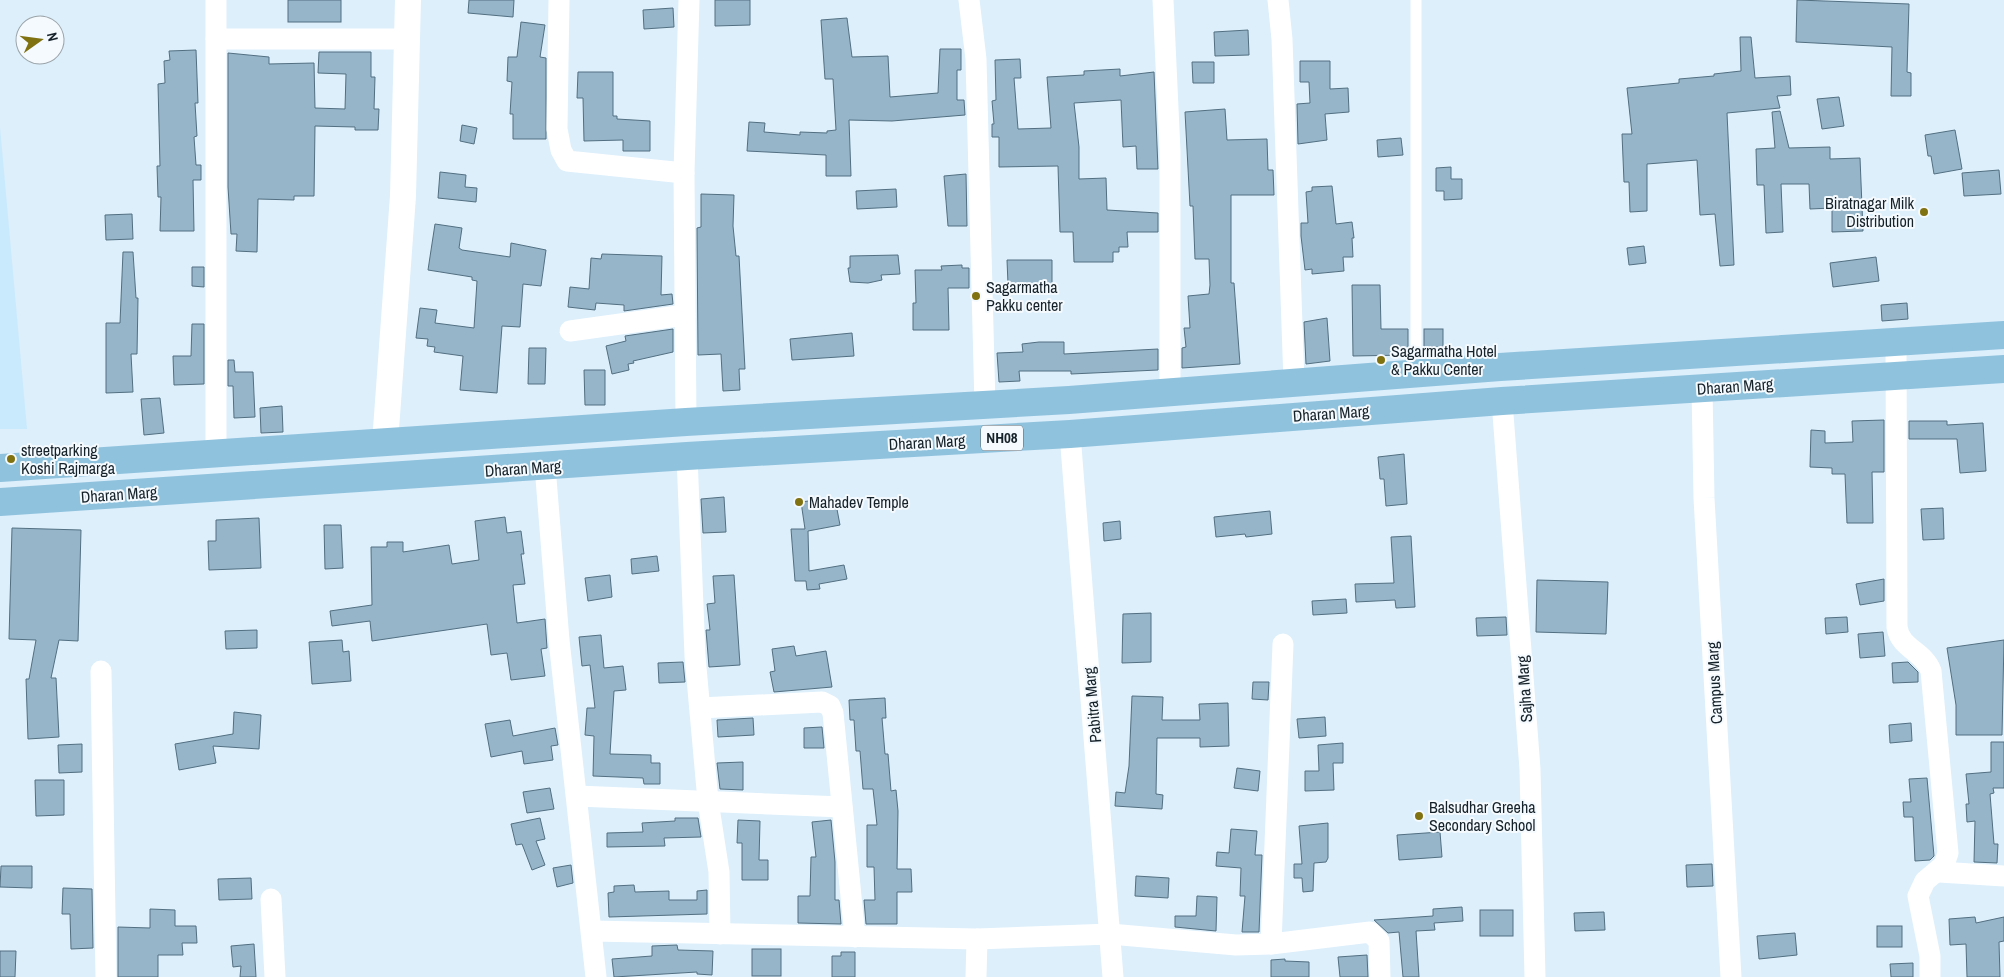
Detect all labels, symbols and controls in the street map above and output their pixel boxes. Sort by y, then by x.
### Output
north arrow [15,15,65,65]
text: N [43,31,62,43]
place label: Biratnagar Milk Distribution [1825,192,1914,232]
marker: Biratnagar Milk Distribution [1918,206,1930,218]
place label: Sagarmatha Pakku center [986,276,1063,316]
marker: Sagarmatha Pakku center [970,290,982,302]
place label: Sagarmatha Hotel & Pakku Center [1391,340,1497,380]
marker: Sagarmatha Hotel & Pakku Center [1375,354,1387,366]
street label: Dharan Marg [1696,372,1775,400]
street label: Dharan Marg [1292,399,1371,427]
road number: NH08 [981,426,1023,450]
street label: Dharan Marg [888,429,967,455]
place label: streetparking Koshi Rajmarga [21,439,116,479]
marker: streetparking Koshi Rajmarga [5,453,17,465]
street label: Dharan Marg [484,454,563,482]
street label: Dharan Marg [80,480,159,508]
place label: Mahadev Temple [809,491,909,513]
marker: Mahadev Temple [793,496,805,508]
street label: Campus Marg [1701,641,1727,725]
street label: Sajha Marg [1511,654,1537,723]
street label: Pabitra Marg [1078,666,1106,744]
place label: Balsudhar Greeha Secondary School [1429,796,1536,836]
marker: Balsudhar Greeha Secondary School [1413,810,1425,822]

